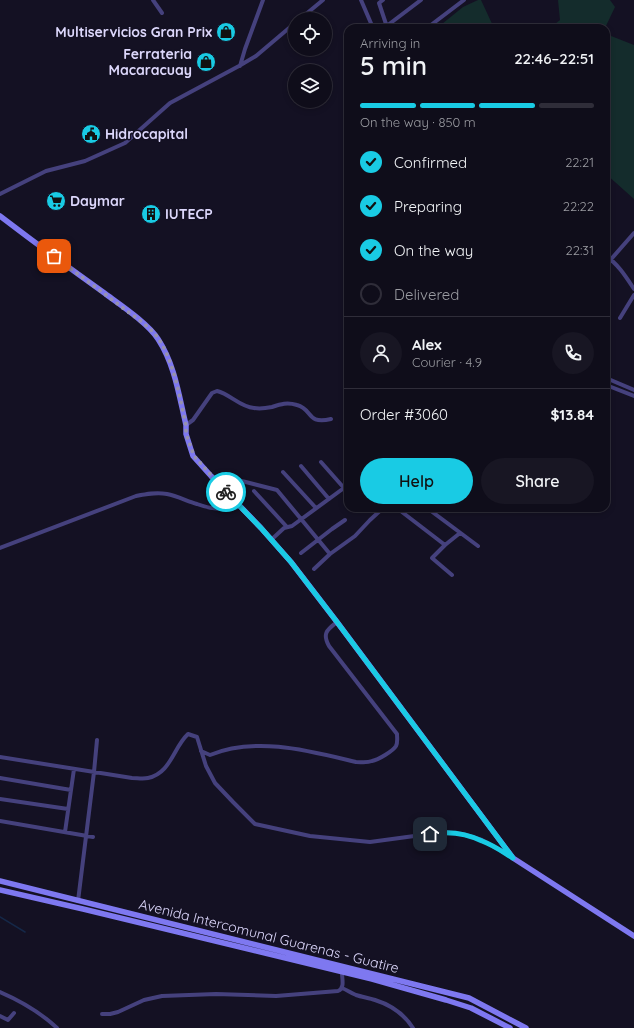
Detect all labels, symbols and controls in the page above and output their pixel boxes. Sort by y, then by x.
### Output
map controls [288,12,332,108]
button: locate [288,12,332,56]
shop icon: Multiservicios Gran Prix [215,21,237,43]
place label: Multiservicios Gran Prix [55,23,212,41]
text: Arriving in [360,35,420,51]
place label: Ferrateria Macaracuay [108,45,192,79]
text: 5 min [360,49,427,82]
text: 22:46–22:51 [514,49,594,68]
shop icon: Ferrateria Macaracuay [195,51,217,73]
button: layers [288,64,332,108]
text: On the way · 850 m [360,114,476,130]
public building icon: Hidrocapital [80,123,102,145]
place label: Hidrocapital [105,125,188,143]
icon: check [360,151,382,173]
text: Confirmed [394,153,467,172]
text: 22:21 [565,154,594,170]
supermarket icon: Daymar [45,190,67,212]
place label: Daymar [70,192,125,210]
icon: check [360,195,382,217]
text: Preparing [394,197,462,216]
text: 22:22 [563,198,594,214]
building icon: IUTECP [140,203,162,225]
place label: IUTECP [165,205,213,223]
pin [37,239,71,273]
icon: check [360,239,382,261]
text: On the way [394,241,473,260]
text: 22:31 [566,242,594,258]
icon: bag [43,245,65,267]
text: Delivered [394,285,459,304]
button: person [360,332,402,374]
button: phone [552,332,594,374]
text: Alex [412,335,442,354]
text: Courier · 4.9 [412,354,482,370]
text: Order #3060 [360,405,448,424]
text: $13.84 [550,405,594,424]
button: Help [360,458,473,504]
button: Share [481,458,594,504]
courier [206,472,246,512]
icon: bike [215,481,237,503]
pin [413,817,447,851]
icon: home [419,823,441,845]
street label: Avenida Intercomunal Guarenas - Guatire [137,895,401,977]

